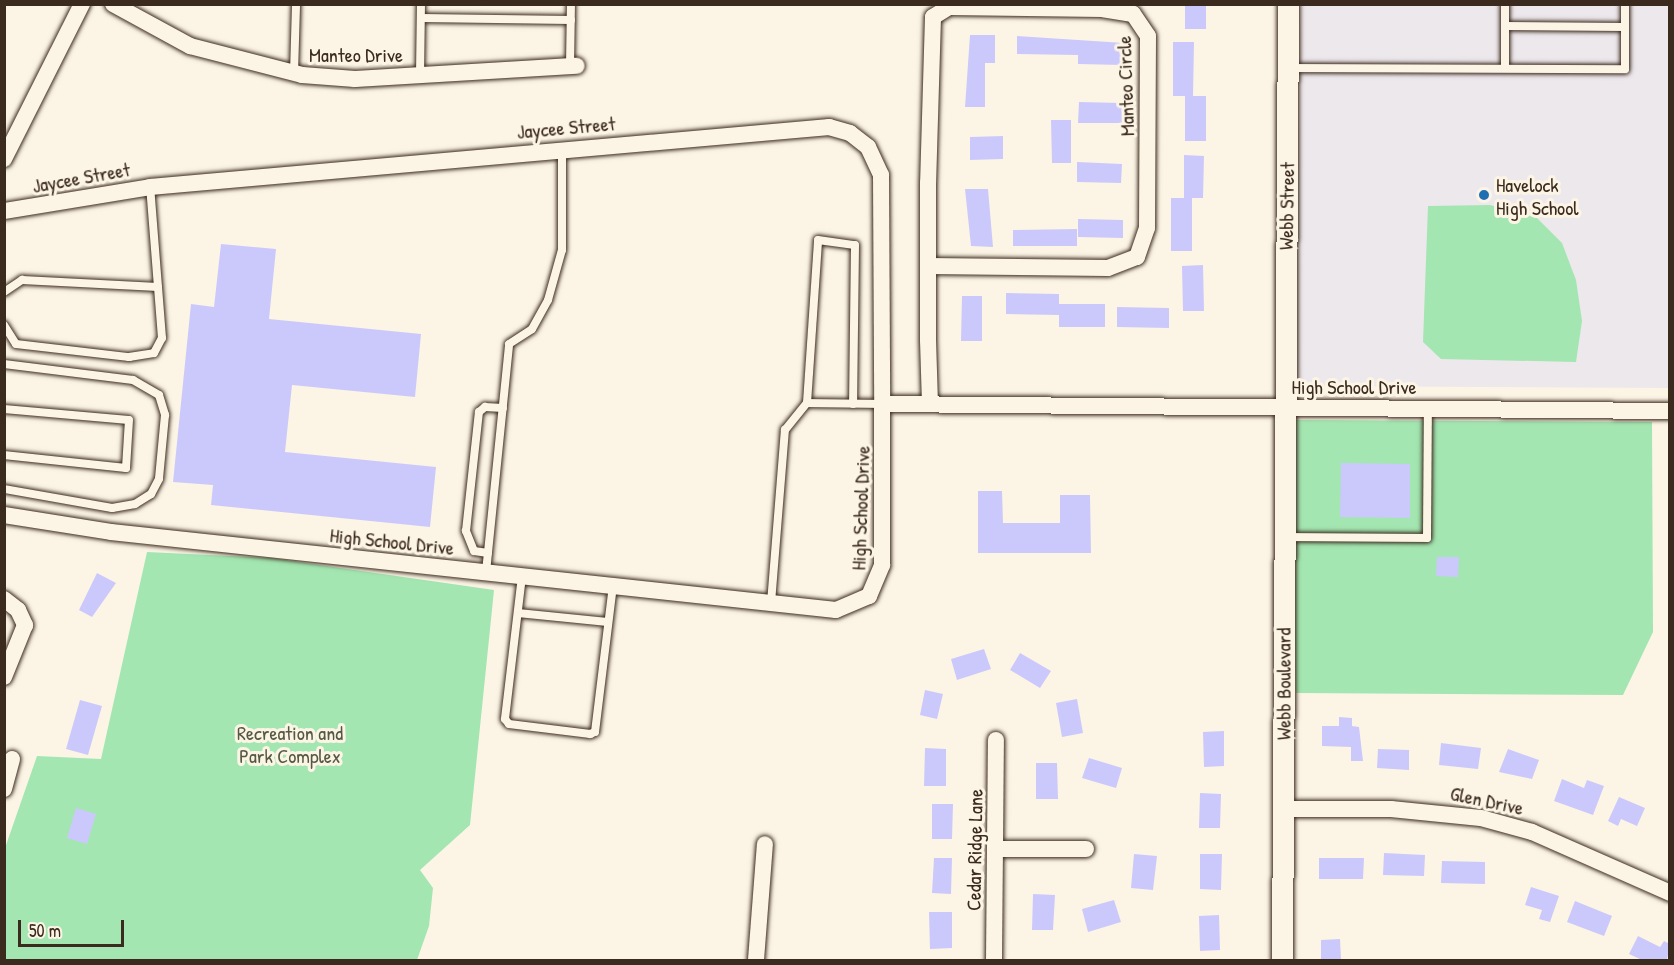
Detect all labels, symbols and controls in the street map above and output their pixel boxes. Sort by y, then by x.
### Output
street label: Manteo Circle [1111,35,1139,137]
street label: Manteo Drive [309,42,403,66]
street label: Jaycee Street [516,111,616,143]
street label: Jaycee Street [30,157,132,197]
street label: Webb Street [1273,162,1299,250]
place label: Havelock High School [1496,172,1579,219]
marker: Havelock High School [1477,188,1491,202]
street label: High School Drive [1292,374,1416,398]
street label: High School Drive [846,445,874,571]
street label: High School Drive [329,523,455,559]
street label: Webb Boulevard [1271,628,1295,740]
park label: Recreation and Park Complex [237,720,343,767]
street label: Glen Drive [1448,781,1526,819]
street label: Cedar Ridge Lane [961,789,987,911]
scale bar [21,908,128,946]
text: 50 m [29,918,61,943]

